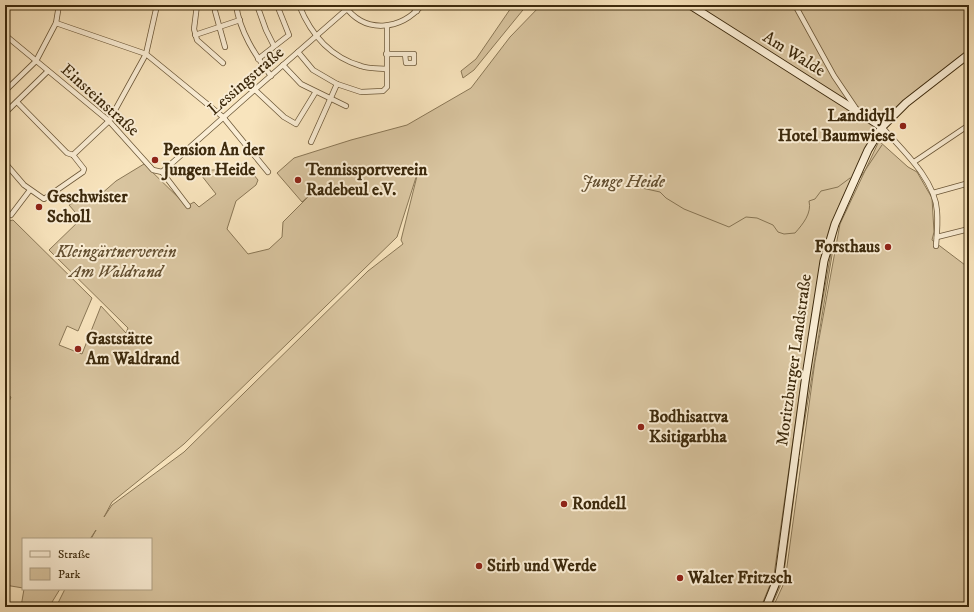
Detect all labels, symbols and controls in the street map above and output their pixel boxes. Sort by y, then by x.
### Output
street label: Am Walde [759,26,829,82]
street label: Lessingstraße [203,42,289,120]
street label: Einsteinstraße [56,59,144,141]
place label: Landidyll Hotel Baumwiese [778,105,896,147]
marker: Landidyll Hotel Baumwiese [898,121,908,131]
place label: Pension An der Jungen Heide [161,139,265,181]
marker: Pension An der Jungen Heide [150,155,160,165]
place label: Tennissportverein Radebeul e.V. [305,159,427,201]
park label: Junge Heide [581,171,666,193]
marker: Tennissportverein Radebeul e.V. [293,175,303,185]
place label: Geschwister Scholl [47,186,128,228]
marker: Geschwister Scholl [34,202,44,212]
place label: Forsthaus [814,236,880,258]
park label: Kleingärtnerverein Am Waldrand [55,241,177,283]
marker: Forsthaus [883,242,893,252]
street label: Moritzburger Landstraße [771,273,817,447]
place label: Gaststätte Am Waldrand [85,328,180,370]
marker: Gaststätte Am Waldrand [73,344,83,354]
place label: Bodhisattva Ksitigarbha [649,406,729,448]
marker: Bodhisattva Ksitigarbha [636,422,646,432]
place label: Rondell [572,493,627,515]
marker: Rondell [559,499,569,509]
legend [22,538,152,590]
text: Straße [58,547,90,562]
place label: Stirb und Werde [487,555,596,577]
marker: Stirb und Werde [474,561,484,571]
text: Park [58,567,80,582]
place label: Walter Fritzsch [687,567,792,589]
marker: Walter Fritzsch [675,573,685,583]

